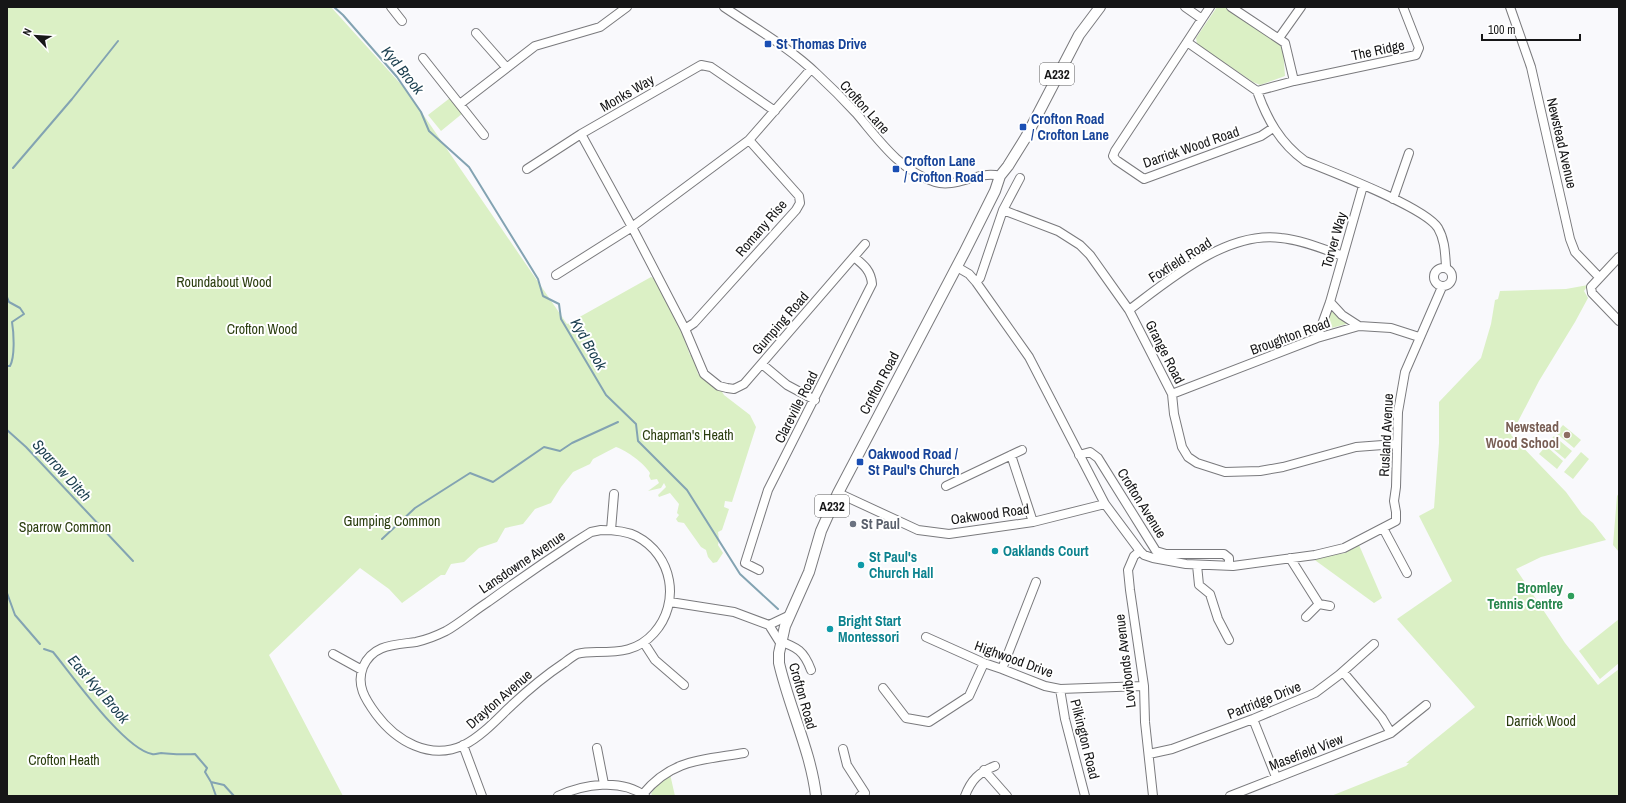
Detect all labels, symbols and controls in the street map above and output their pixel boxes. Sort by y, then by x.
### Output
north arrow [16,16,56,56]
scale bar [1482,16,1580,42]
text: 100 m [1488,22,1515,38]
text: N [19,26,35,38]
place label: St Thomas Drive [776,35,867,53]
street label: The Ridge [1350,36,1406,64]
marker: St Thomas Drive [763,39,773,49]
water label: Kyd Brook [377,41,430,99]
road number: A232 [1040,63,1074,85]
street label: Monks Way [597,70,658,116]
street label: Crofton Lane [836,76,894,138]
street label: Newstead Avenue [1543,96,1581,190]
place label: Crofton Road / Crofton Lane [1031,110,1109,144]
marker: Crofton Road / Crofton Lane [1018,122,1028,132]
street label: Darrick Wood Road [1141,122,1241,172]
place label: Crofton Lane / Crofton Road [904,152,984,186]
marker: Crofton Lane / Crofton Road [891,164,901,174]
street label: Romany Rise [731,196,791,260]
street label: Torver Way [1317,210,1351,270]
street label: Foxfield Road [1145,234,1215,286]
park label: Roundabout Wood [176,273,272,291]
street label: Gumping Road [748,288,812,358]
street label: Broughton Road [1248,313,1332,359]
water label: Kyd Brook [566,314,613,375]
street label: Grange Road [1141,317,1189,387]
park label: Crofton Wood [227,320,297,338]
street label: Crofton Road [855,349,903,417]
street label: Clareville Road [770,368,822,446]
street label: Rusland Avenue [1375,393,1397,477]
place label: Newstead Wood School [1486,418,1559,452]
park label: Chapman's Heath [642,426,734,444]
marker: Newstead Wood School [1562,430,1572,440]
water label: Sparrow Ditch [28,434,96,506]
place label: Oakwood Road / St Paul's Church [868,445,959,479]
marker: Oakwood Road / St Paul's Church [855,457,865,467]
street label: Crofton Avenue [1113,465,1171,541]
road number: A232 [815,495,849,517]
street label: Oakwood Road [950,500,1030,528]
park label: Gumping Common [344,512,440,530]
place label: St Paul [861,515,900,533]
park label: Sparrow Common [19,518,111,536]
marker: St Paul [848,519,858,529]
street label: Lansdowne Avenue [476,527,568,597]
place label: Oaklands Court [1003,542,1089,560]
marker: Oaklands Court [990,546,1000,556]
place label: St Paul's Church Hall [869,548,933,582]
marker: St Paul's Church Hall [856,560,866,570]
place label: Bromley Tennis Centre [1487,579,1564,613]
marker: Bromley Tennis Centre [1566,591,1576,601]
place label: Bright Start Montessori [838,612,901,646]
street label: Lovibonds Avenue [1110,613,1140,709]
marker: Bright Start Montessori [825,624,835,634]
street label: Highwood Drive [972,636,1056,682]
water label: East Kyd Brook [63,650,135,729]
street label: Crofton Road [785,661,821,731]
street label: Drayton Avenue [462,665,536,733]
street label: Partridge Drive [1225,677,1303,723]
street label: Pilkington Road [1066,697,1104,781]
park label: Darrick Wood [1506,712,1576,730]
street label: Masefield View [1266,729,1346,774]
park label: Crofton Heath [28,751,100,769]

